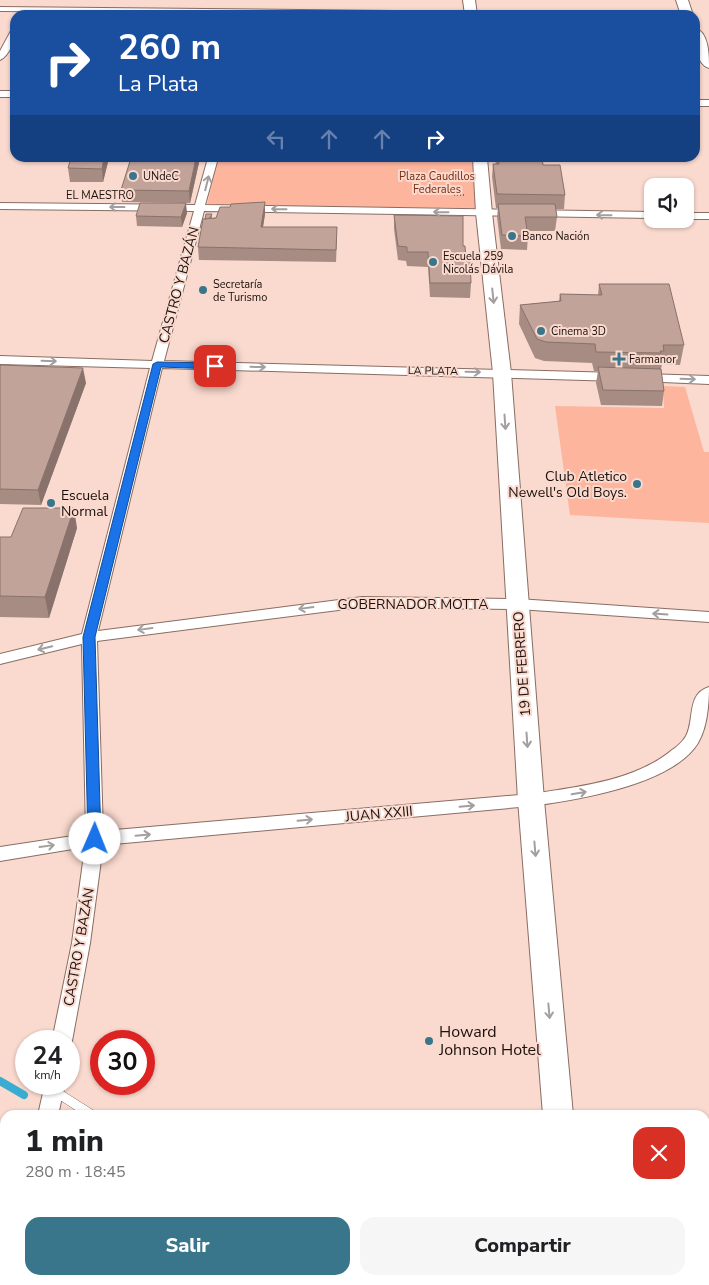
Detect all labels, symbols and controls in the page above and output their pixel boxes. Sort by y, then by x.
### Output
text: 260 m [118,24,221,71]
icon: right [35,30,100,95]
text: La Plata [118,69,199,99]
icon: left [262,125,290,153]
icon: ahead [315,125,343,153]
icon: ahead [368,125,396,153]
icon: right [421,125,449,153]
place label: UNdeC [143,169,179,184]
park label: Plaza Caudillos Federales [399,169,475,197]
marker: UNdeC [127,170,139,182]
one-way arrow [203,175,212,191]
map controls [644,178,694,228]
button: sound [644,178,694,228]
street label: EL MAESTRO [66,188,134,203]
one-way arrow [109,202,126,212]
one-way arrow [271,204,288,214]
one-way arrow [434,207,450,217]
one-way arrow [596,210,612,220]
street label: CASTRO Y BAZÁN [154,225,204,345]
place label: Banco Nación [522,229,589,244]
marker: Banco Nación [506,230,518,242]
place label: Escuela 259 Nicolás Dávila [443,249,513,277]
marker: Escuela 259 Nicolás Dávila [427,256,439,268]
place label: Secretaría de Turismo [213,277,267,305]
marker: Secretaría de Turismo [197,284,209,296]
one-way arrow [488,288,498,304]
place label: Cinema 3D [551,324,606,339]
marker: Cinema 3D [535,325,547,337]
pin [194,345,236,387]
icon: arrive [201,352,229,380]
place label: Farmanor [629,352,676,367]
marker: Farmanor [613,353,625,365]
one-way arrow [40,357,56,366]
one-way arrow [250,362,266,372]
street label: LA PLATA [408,363,458,379]
one-way arrow [465,368,481,377]
one-way arrow [680,375,696,384]
one-way arrow [501,413,510,429]
place label: Club Atletico Newell's Old Boys. [508,467,627,502]
marker: Club Atletico Newell's Old Boys. [631,478,643,490]
place label: Escuela Normal [61,486,109,521]
marker: Escuela Normal [45,497,57,509]
street label: GOBERNADOR MOTTA [338,595,488,614]
one-way arrow [298,603,314,613]
one-way arrow [653,609,669,618]
street label: 19 DE FEBRERO [509,611,535,717]
one-way arrow [137,624,153,634]
one-way arrow [37,644,53,653]
one-way arrow [522,732,531,748]
one-way arrow [570,788,586,798]
one-way arrow [459,801,475,811]
street label: JUAN XXIII [343,802,414,827]
position arrow [68,812,120,864]
one-way arrow [297,816,313,825]
one-way arrow [135,830,151,840]
one-way arrow [39,841,55,851]
one-way arrow [530,841,540,857]
street label: CASTRO Y BAZÁN [59,886,99,1008]
one-way arrow [544,1003,554,1019]
place label: Howard Johnson Hotel [438,1021,541,1061]
speed limit sign: 30 [90,1030,155,1095]
marker: Howard Johnson Hotel [423,1035,435,1047]
text: 24 [32,1039,63,1073]
text: km/h [34,1067,61,1083]
text: 1 min [25,1121,104,1162]
button: close [633,1127,685,1179]
text: 280 m · 18:45 [25,1161,126,1183]
button: Salir [25,1217,350,1275]
button: Compartir [360,1217,685,1275]

